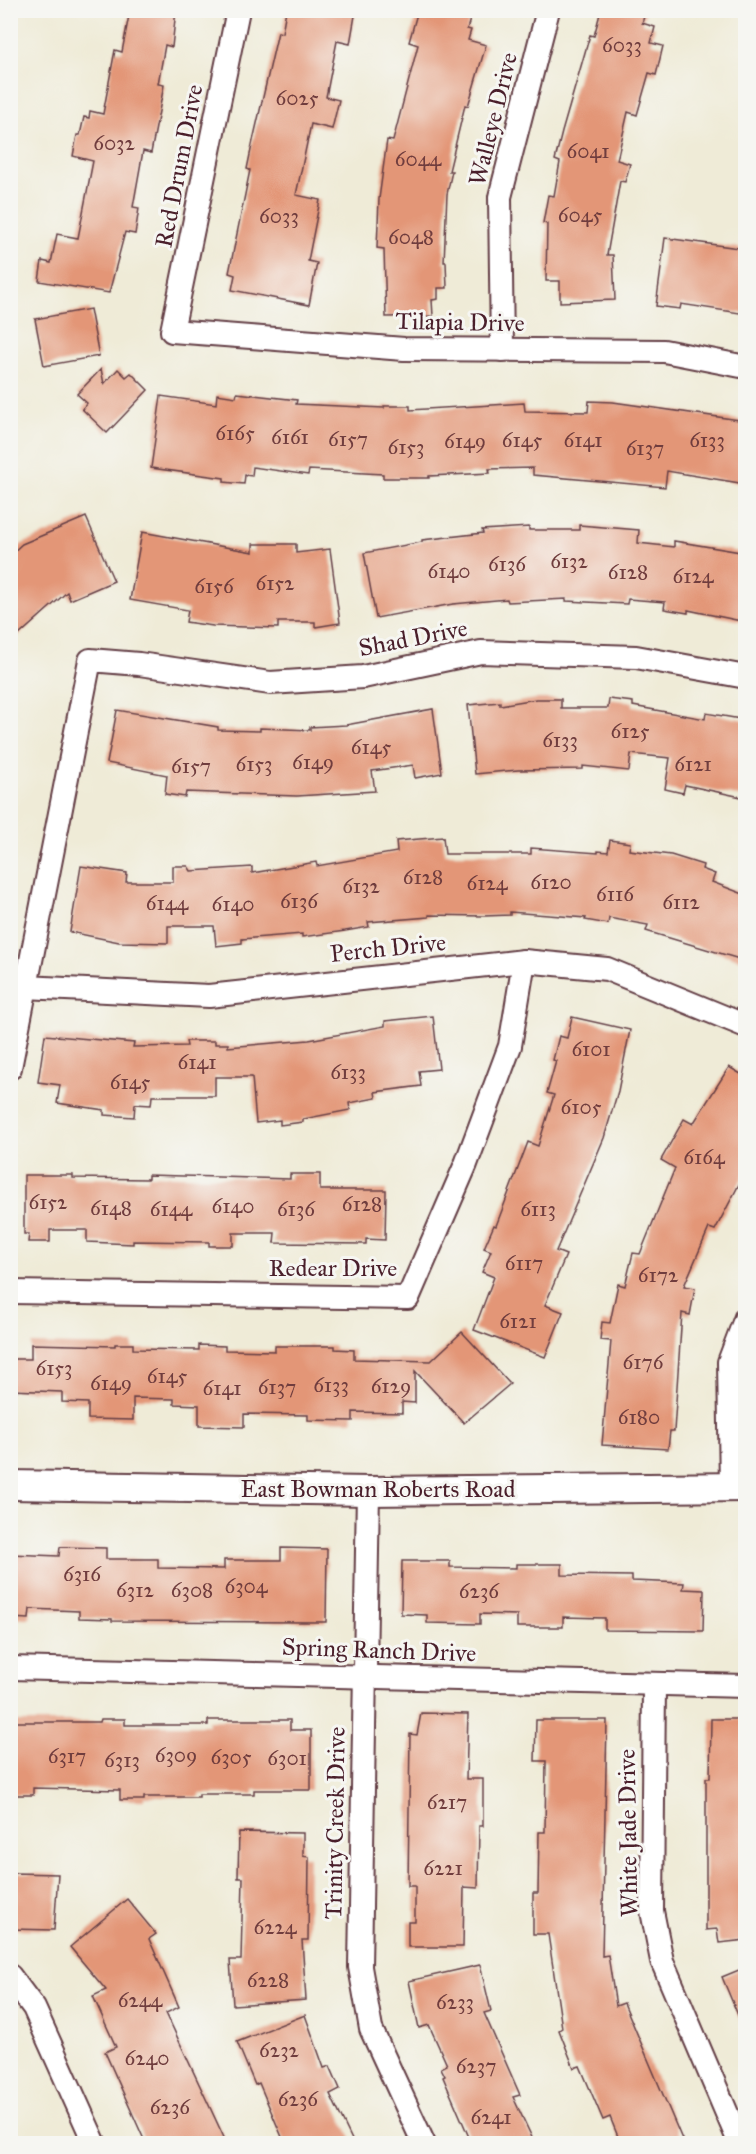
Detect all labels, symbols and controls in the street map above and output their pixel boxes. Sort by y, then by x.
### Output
house number: 6033 [602,32,642,58]
street label: Walleye Drive [462,49,524,189]
street label: Red Drum Drive [148,82,210,250]
house number: 6025 [276,85,319,111]
house number: 6032 [93,130,136,156]
house number: 6041 [567,138,609,164]
house number: 6044 [395,146,442,172]
house number: 6045 [558,202,602,228]
house number: 6033 [259,203,299,229]
house number: 6048 [388,224,434,250]
street label: Tilapia Drive [395,306,525,338]
house number: 6165 [215,420,255,446]
house number: 6161 [271,424,309,450]
house number: 6157 [328,426,368,452]
house number: 6145 [502,427,542,453]
house number: 6141 [564,427,602,453]
house number: 6133 [689,427,725,453]
house number: 6149 [444,428,486,454]
house number: 6153 [388,434,424,460]
house number: 6137 [626,435,664,461]
house number: 6132 [550,548,588,574]
house number: 6136 [488,551,527,577]
house number: 6140 [428,558,470,584]
house number: 6128 [608,559,648,585]
house number: 6124 [673,563,715,589]
house number: 6152 [256,570,295,596]
house number: 6156 [194,573,235,599]
street label: Shad Drive [356,613,470,663]
house number: 6125 [611,718,650,744]
house number: 6133 [542,727,578,753]
house number: 6145 [351,734,391,760]
house number: 6149 [292,749,334,775]
house number: 6153 [236,751,272,777]
house number: 6121 [674,751,712,777]
house number: 6157 [171,753,211,779]
house number: 6128 [403,864,443,890]
house number: 6120 [530,869,572,895]
house number: 6124 [467,870,509,896]
house number: 6132 [342,873,380,899]
house number: 6116 [596,881,635,907]
house number: 6136 [280,888,319,914]
house number: 6112 [662,889,700,915]
house number: 6144 [146,890,189,916]
house number: 6140 [212,891,254,917]
street label: Perch Drive [329,927,447,969]
house number: 6101 [571,1036,611,1062]
house number: 6141 [178,1049,216,1075]
house number: 6133 [330,1059,366,1085]
house number: 6145 [110,1069,150,1095]
house number: 6105 [561,1094,602,1120]
house number: 6164 [683,1144,726,1170]
house number: 6152 [29,1189,68,1215]
house number: 6128 [342,1191,382,1217]
house number: 6140 [212,1193,254,1219]
house number: 6148 [90,1195,132,1221]
house number: 6144 [150,1196,193,1222]
house number: 6136 [277,1196,316,1222]
house number: 6113 [520,1196,556,1222]
house number: 6117 [505,1250,543,1276]
street label: Redear Drive [269,1253,397,1283]
house number: 6172 [638,1262,679,1288]
house number: 6121 [499,1308,537,1334]
house number: 6176 [623,1349,665,1375]
house number: 6153 [36,1355,72,1381]
house number: 6145 [147,1363,187,1389]
house number: 6149 [90,1370,132,1396]
house number: 6133 [313,1372,349,1398]
house number: 6129 [371,1373,411,1399]
house number: 6137 [258,1374,296,1400]
house number: 6141 [203,1375,241,1401]
house number: 6180 [618,1404,660,1430]
street label: East Bowman Roberts Road [240,1474,516,1504]
house number: 6316 [63,1561,102,1587]
house number: 6304 [224,1573,269,1599]
house number: 6312 [116,1577,155,1603]
house number: 6308 [171,1577,213,1603]
house number: 6236 [459,1578,500,1604]
street label: Spring Ranch Drive [281,1632,477,1668]
street label: Trinity Creek Drive [318,1726,352,1920]
house number: 6309 [155,1742,197,1768]
house number: 6317 [48,1743,86,1769]
house number: 6305 [210,1744,252,1770]
house number: 6301 [267,1745,307,1771]
house number: 6313 [104,1747,140,1773]
street label: White Jade Drive [612,1749,644,1917]
house number: 6217 [427,1789,467,1815]
house number: 6221 [423,1855,463,1881]
house number: 6224 [253,1914,298,1940]
house number: 6228 [247,1967,289,1993]
house number: 6244 [118,1987,164,2013]
house number: 6233 [436,1989,474,2015]
house number: 6232 [259,2037,300,2063]
house number: 6240 [124,2045,170,2071]
house number: 6237 [456,2053,496,2079]
house number: 6236 [278,2086,319,2112]
house number: 6236 [150,2094,191,2120]
house number: 6241 [470,2104,512,2130]

